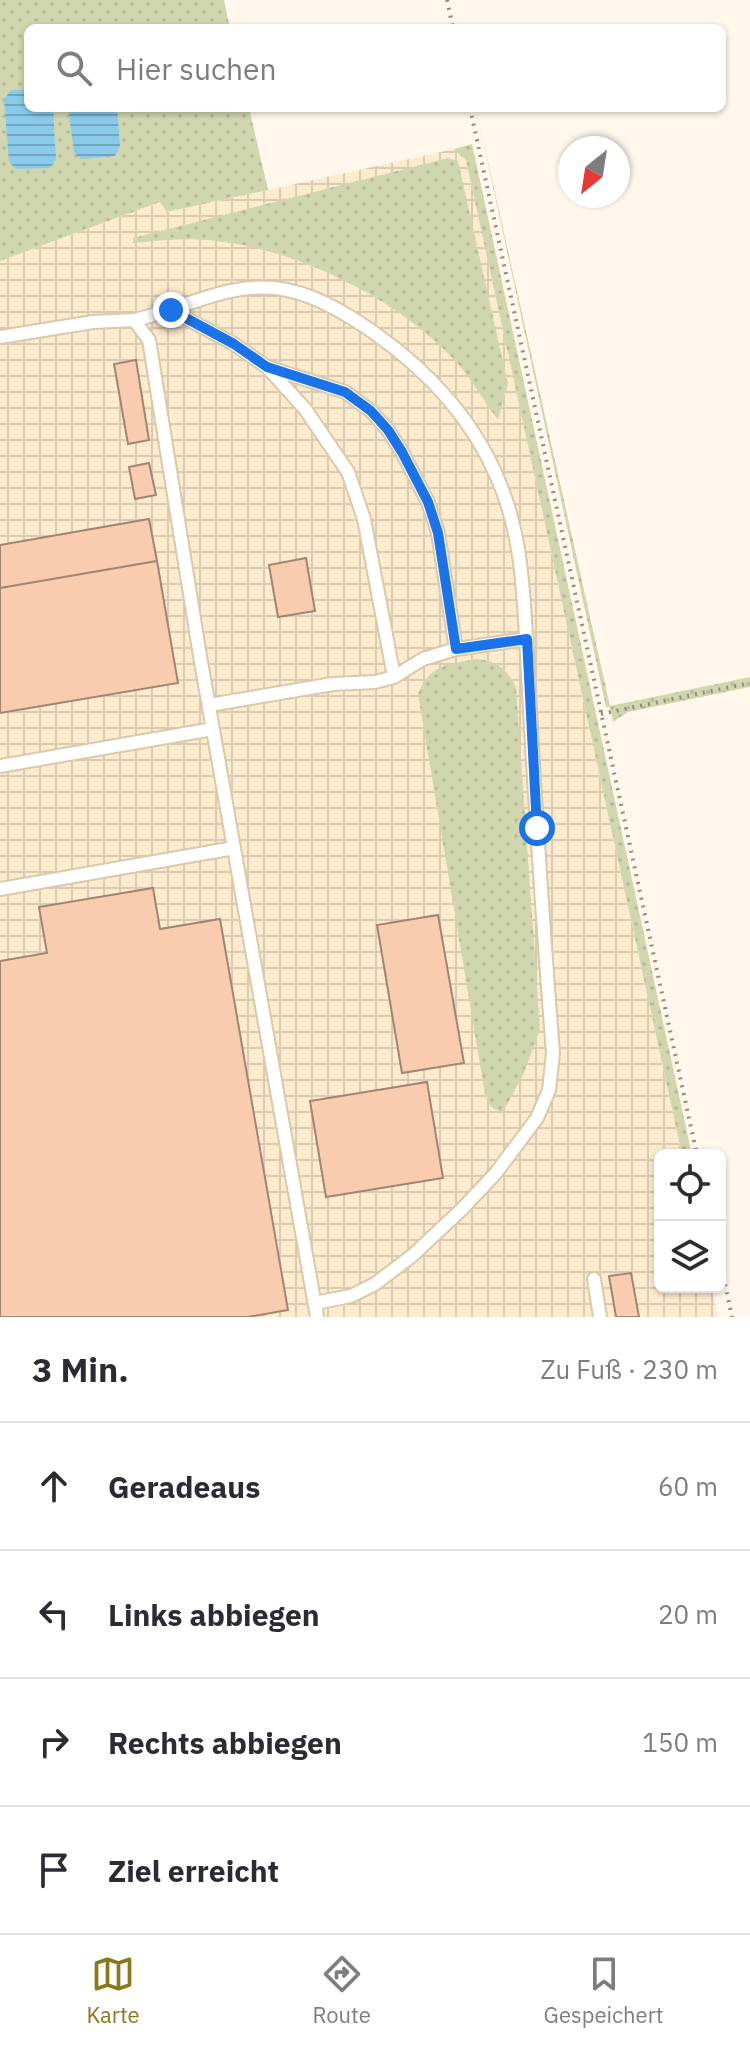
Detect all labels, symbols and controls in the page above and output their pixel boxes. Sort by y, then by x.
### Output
search box [24,24,726,112]
icon: search [52,46,96,90]
text: Hier suchen [116,49,277,88]
north arrow [558,136,630,208]
route end [153,292,189,328]
route start [519,810,555,846]
map controls [654,1149,726,1293]
button: locate [654,1149,726,1221]
button: layers [654,1221,726,1293]
text: 3 Min. [32,1347,129,1391]
text: Zu Fuß · 230 m [540,1352,718,1386]
icon: ahead [32,1464,76,1508]
text: Geradeaus [108,1467,260,1506]
text: 60 m [658,1469,718,1503]
icon: left [32,1592,76,1636]
text: Links abbiegen [108,1595,320,1634]
text: 20 m [658,1597,718,1631]
icon: right [32,1720,76,1764]
text: Rechts abbiegen [108,1723,342,1762]
text: 150 m [642,1725,718,1759]
icon: arrive [32,1848,76,1892]
text: Ziel erreicht [108,1851,279,1890]
tab: Karte [86,1952,140,2029]
tab: Route [312,1952,371,2029]
tab: Gespeichert [544,1952,664,2029]

